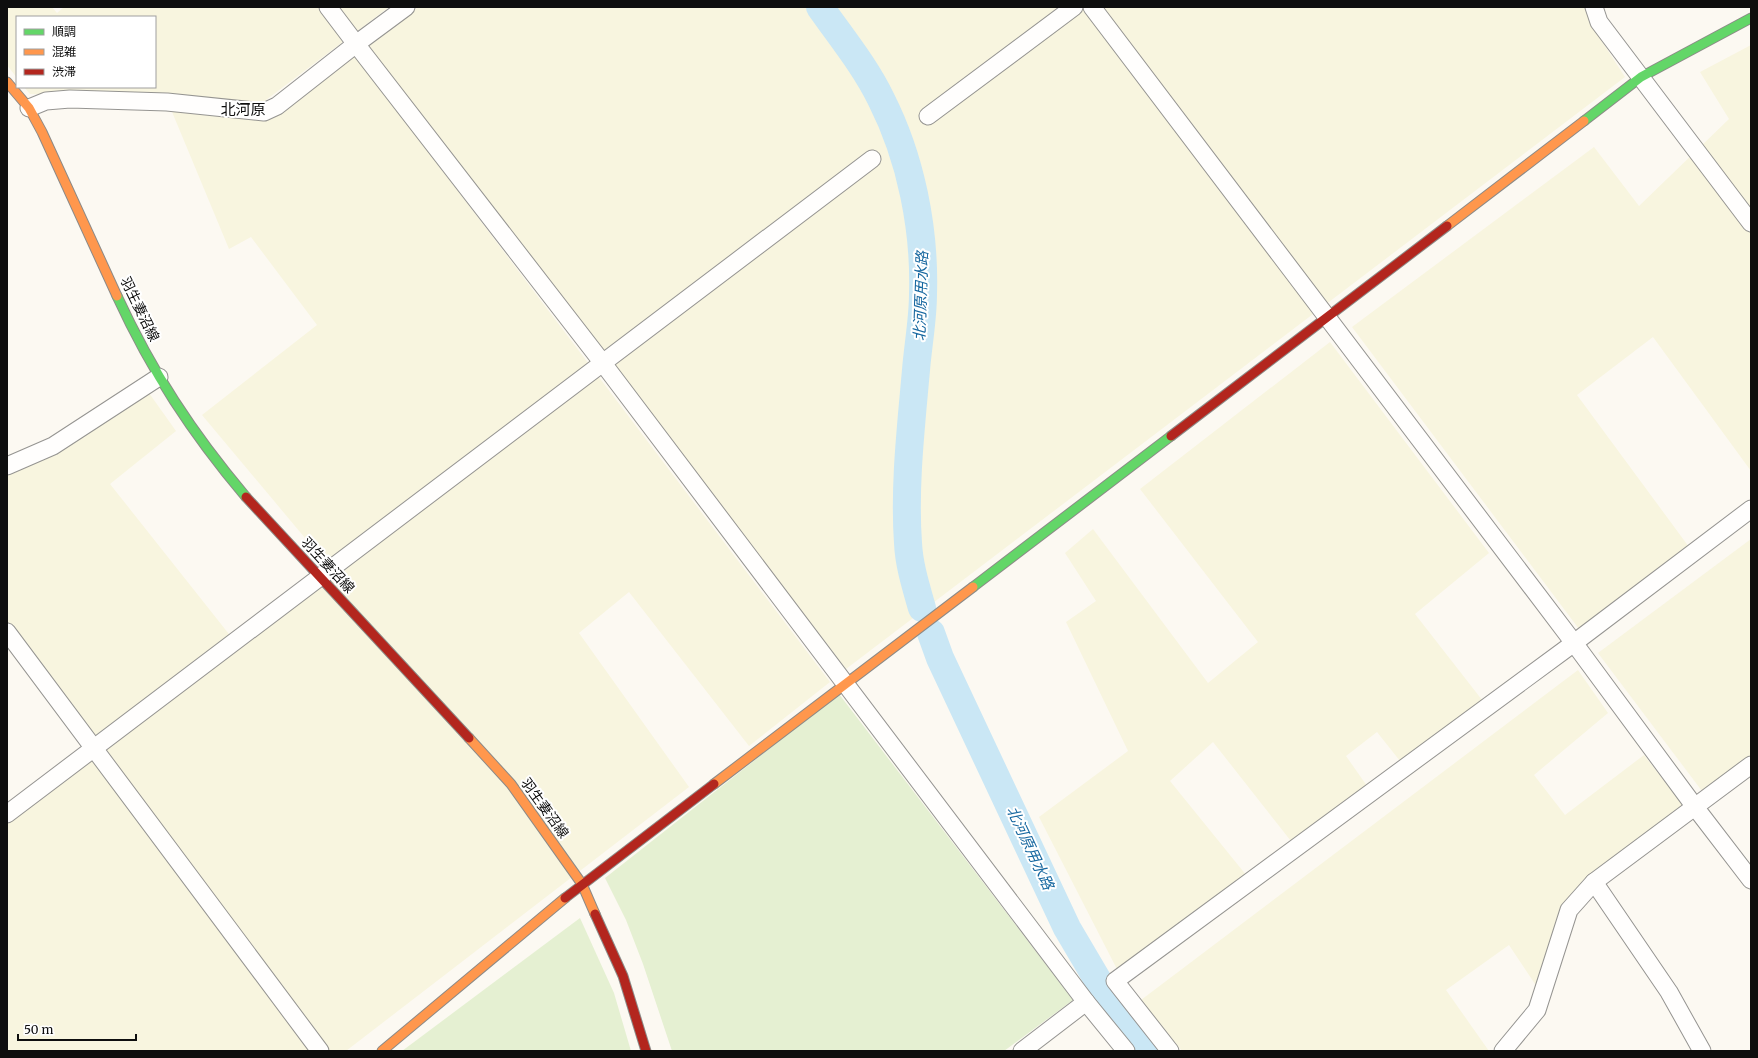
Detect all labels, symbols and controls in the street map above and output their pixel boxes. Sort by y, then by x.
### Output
legend [16,16,156,88]
text: 順調 [52,24,76,39]
text: 混雑 [52,44,76,59]
text: 渋滞 [52,64,76,79]
district label: 北河原 [220,100,266,119]
water label: 北河原用水路 [909,249,932,341]
street label: 羽生妻沼線 [117,274,163,344]
street label: 羽生妻沼線 [298,533,358,597]
street label: 羽生妻沼線 [517,774,573,842]
water label: 北河原用水路 [1003,803,1059,894]
scale bar [18,1016,136,1042]
text: 50 m [24,1022,53,1037]

